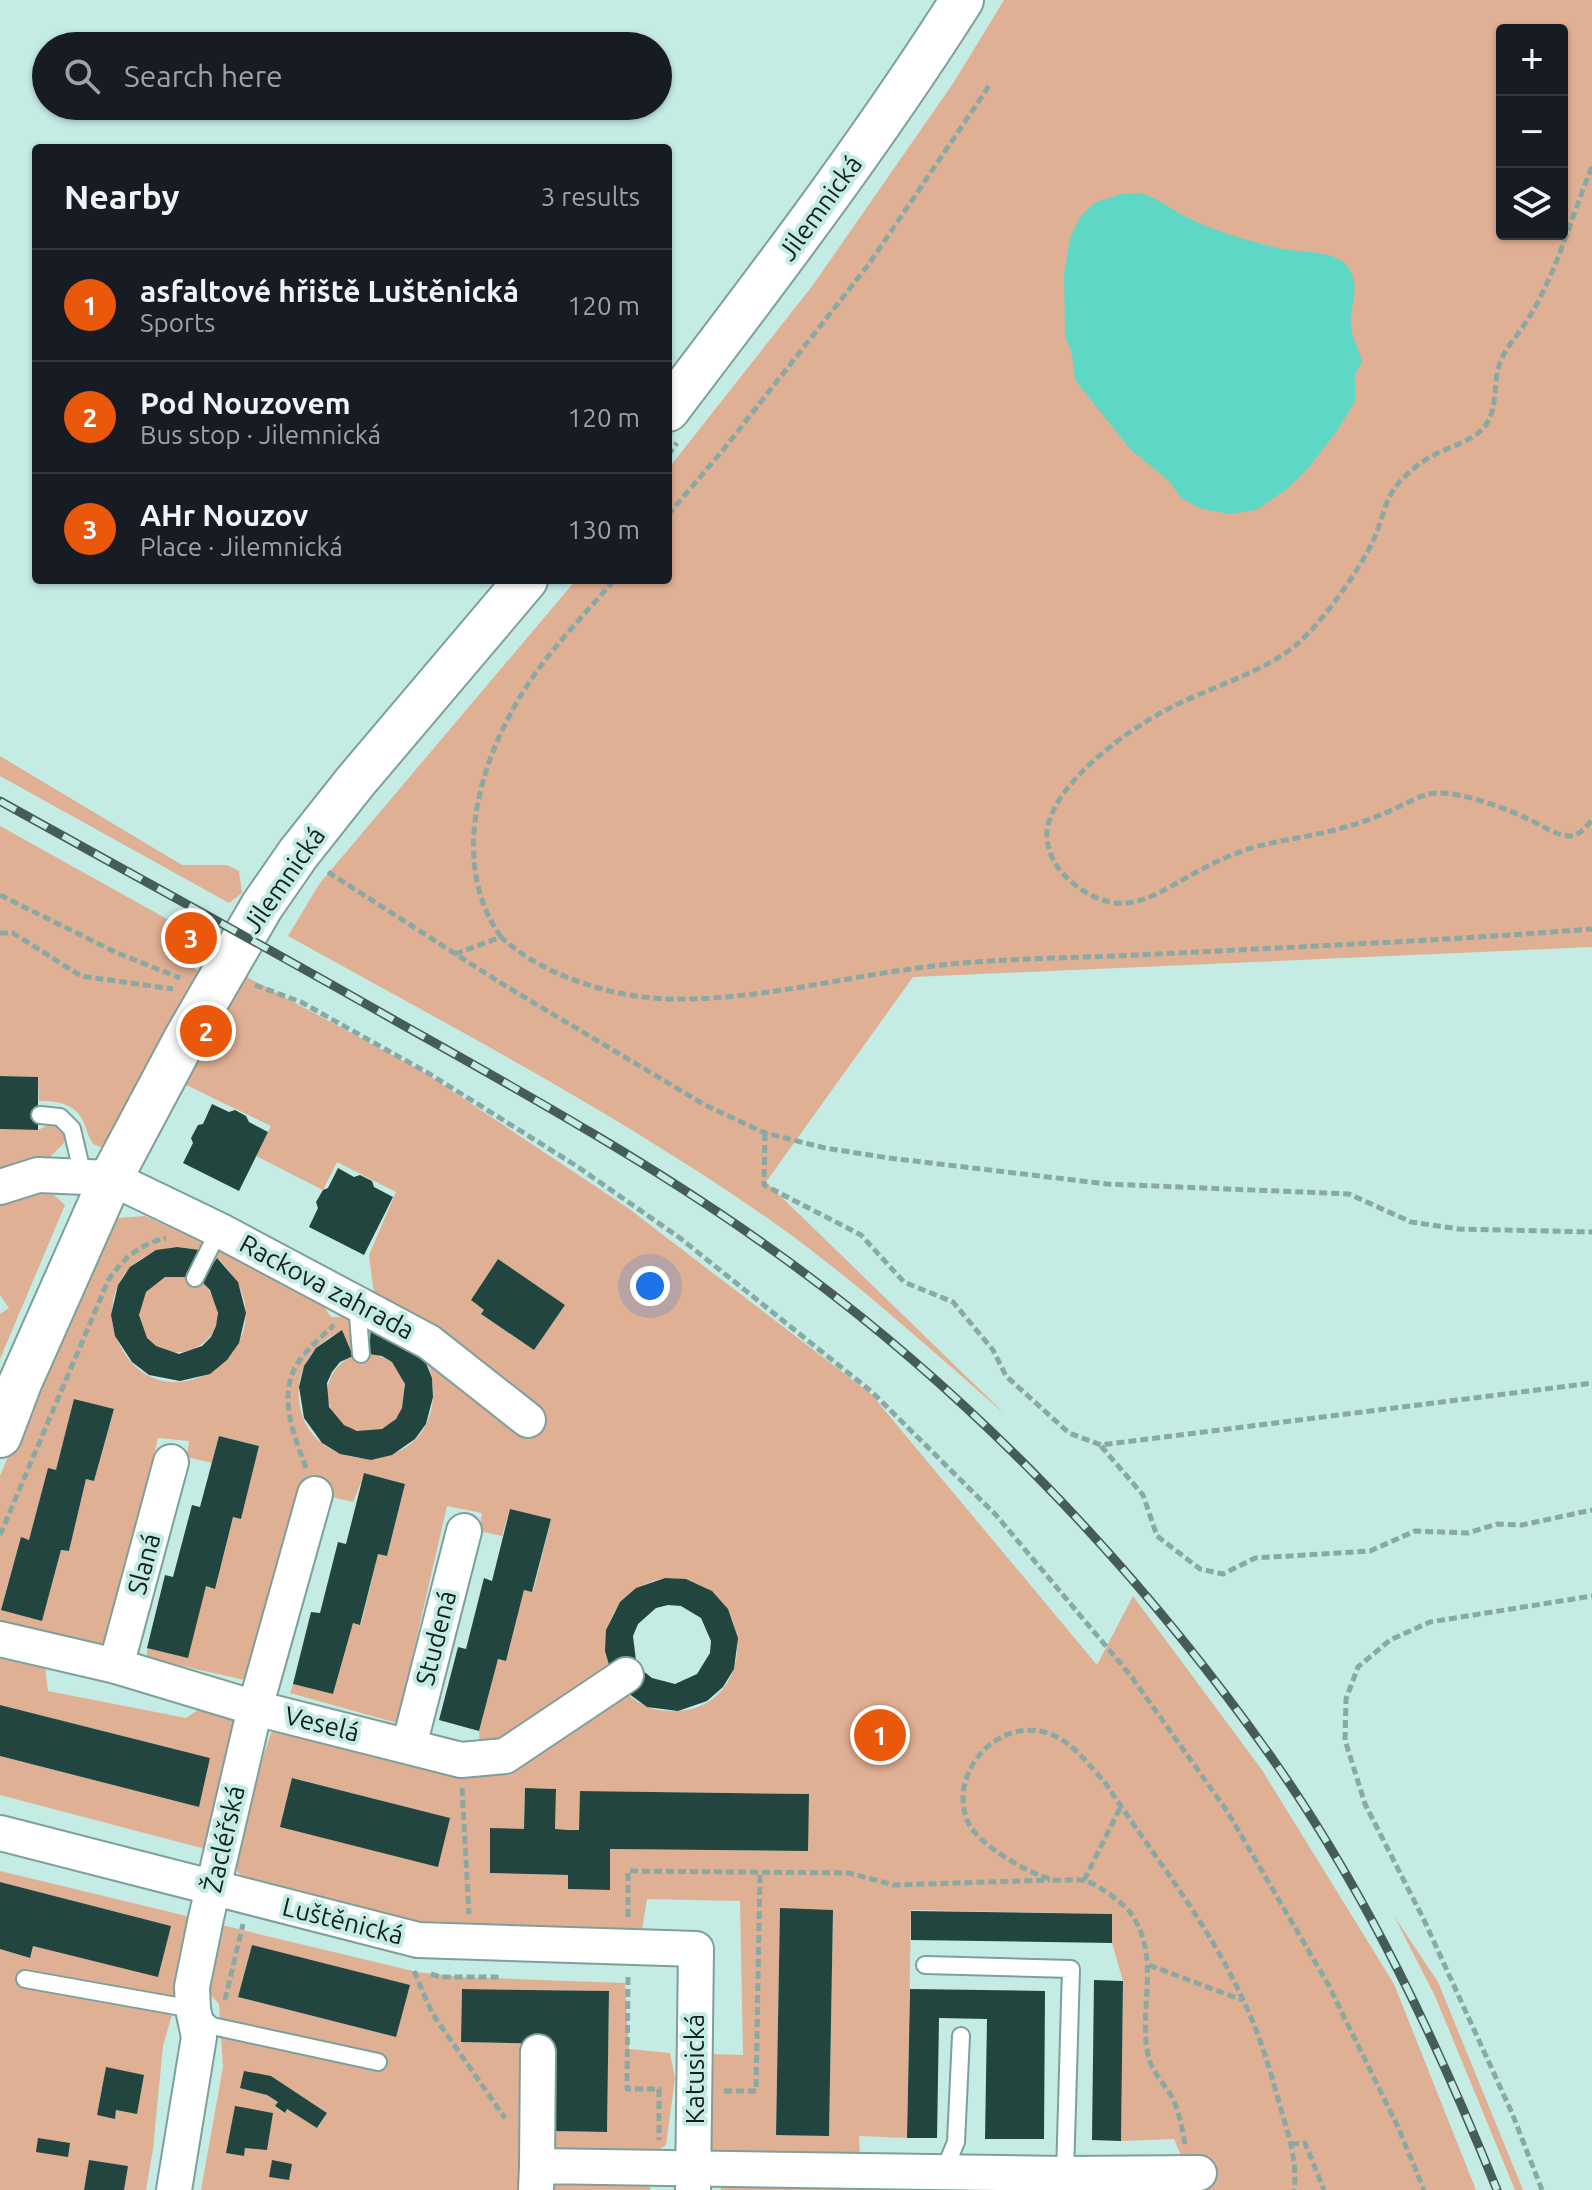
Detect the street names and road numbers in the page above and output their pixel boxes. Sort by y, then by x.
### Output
street label: Jilemnická [772,150,867,266]
street label: Jilemnická [237,821,331,938]
street label: Rackova zahrada [235,1228,419,1345]
street label: Slaná [121,1530,166,1598]
street label: Studená [410,1588,461,1688]
street label: Veselá [282,1700,362,1747]
street label: Žacléřská [196,1782,250,1895]
street label: Luštěnická [280,1891,407,1950]
street label: Katusická [680,2014,709,2124]

